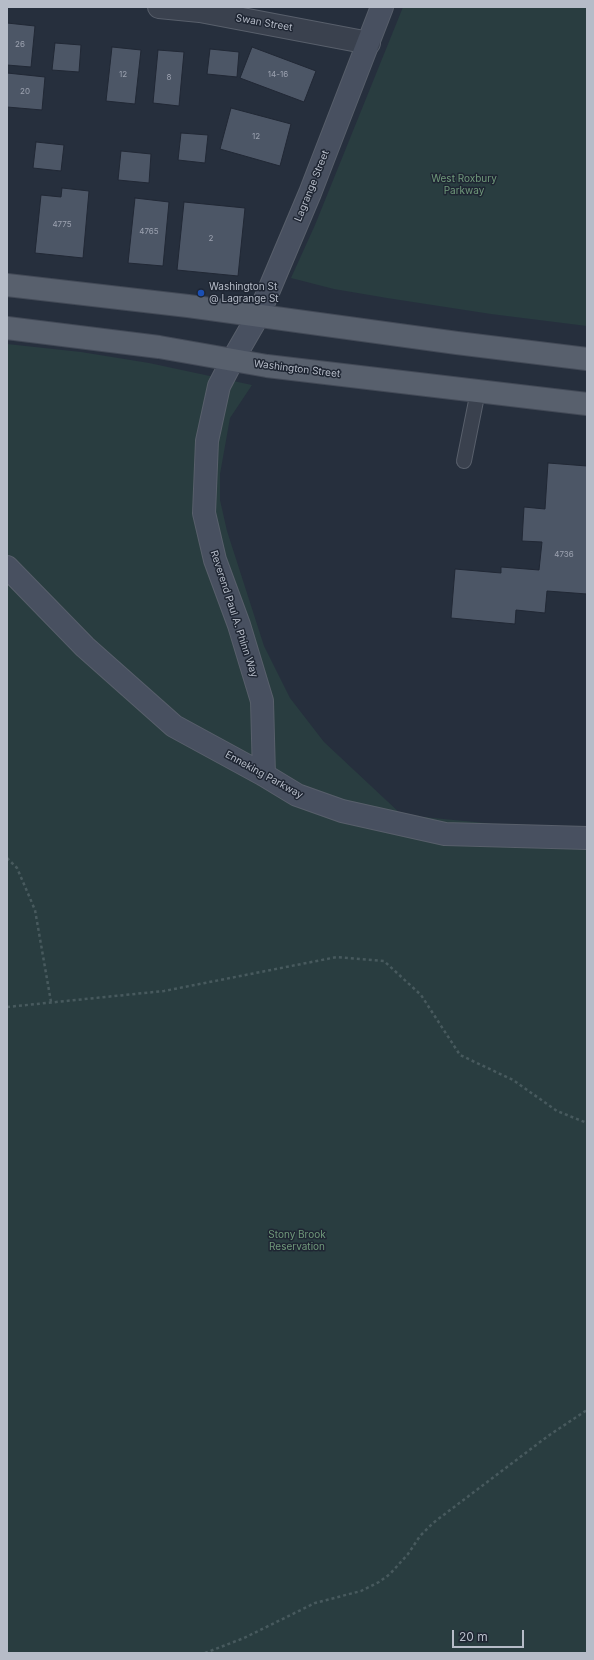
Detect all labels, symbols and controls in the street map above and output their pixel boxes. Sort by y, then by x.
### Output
street label: Swan Street [235,12,293,34]
house number: 26 [15,40,25,50]
house number: 12 [119,70,127,80]
house number: 14-16 [268,70,288,80]
house number: 8 [167,73,171,83]
house number: 20 [20,87,30,97]
house number: 12 [252,132,260,142]
street label: Lagrange Street [292,149,332,223]
park label: West Roxbury Parkway [431,173,497,196]
house number: 4775 [52,220,72,230]
house number: 4765 [139,227,159,237]
house number: 2 [209,234,213,244]
place label: Washington St @ Lagrange St [209,281,279,304]
marker: Washington St @ Lagrange St [196,288,206,298]
street label: Washington Street [253,358,341,380]
street label: Reverend Paul A. Phinn Way [208,549,260,679]
house number: 4736 [554,550,574,560]
street label: Enneking Parkway [223,749,305,801]
park label: Stony Brook Reservation [268,1229,326,1252]
scale bar [454,1622,526,1648]
text: 20 m [459,1629,488,1644]

